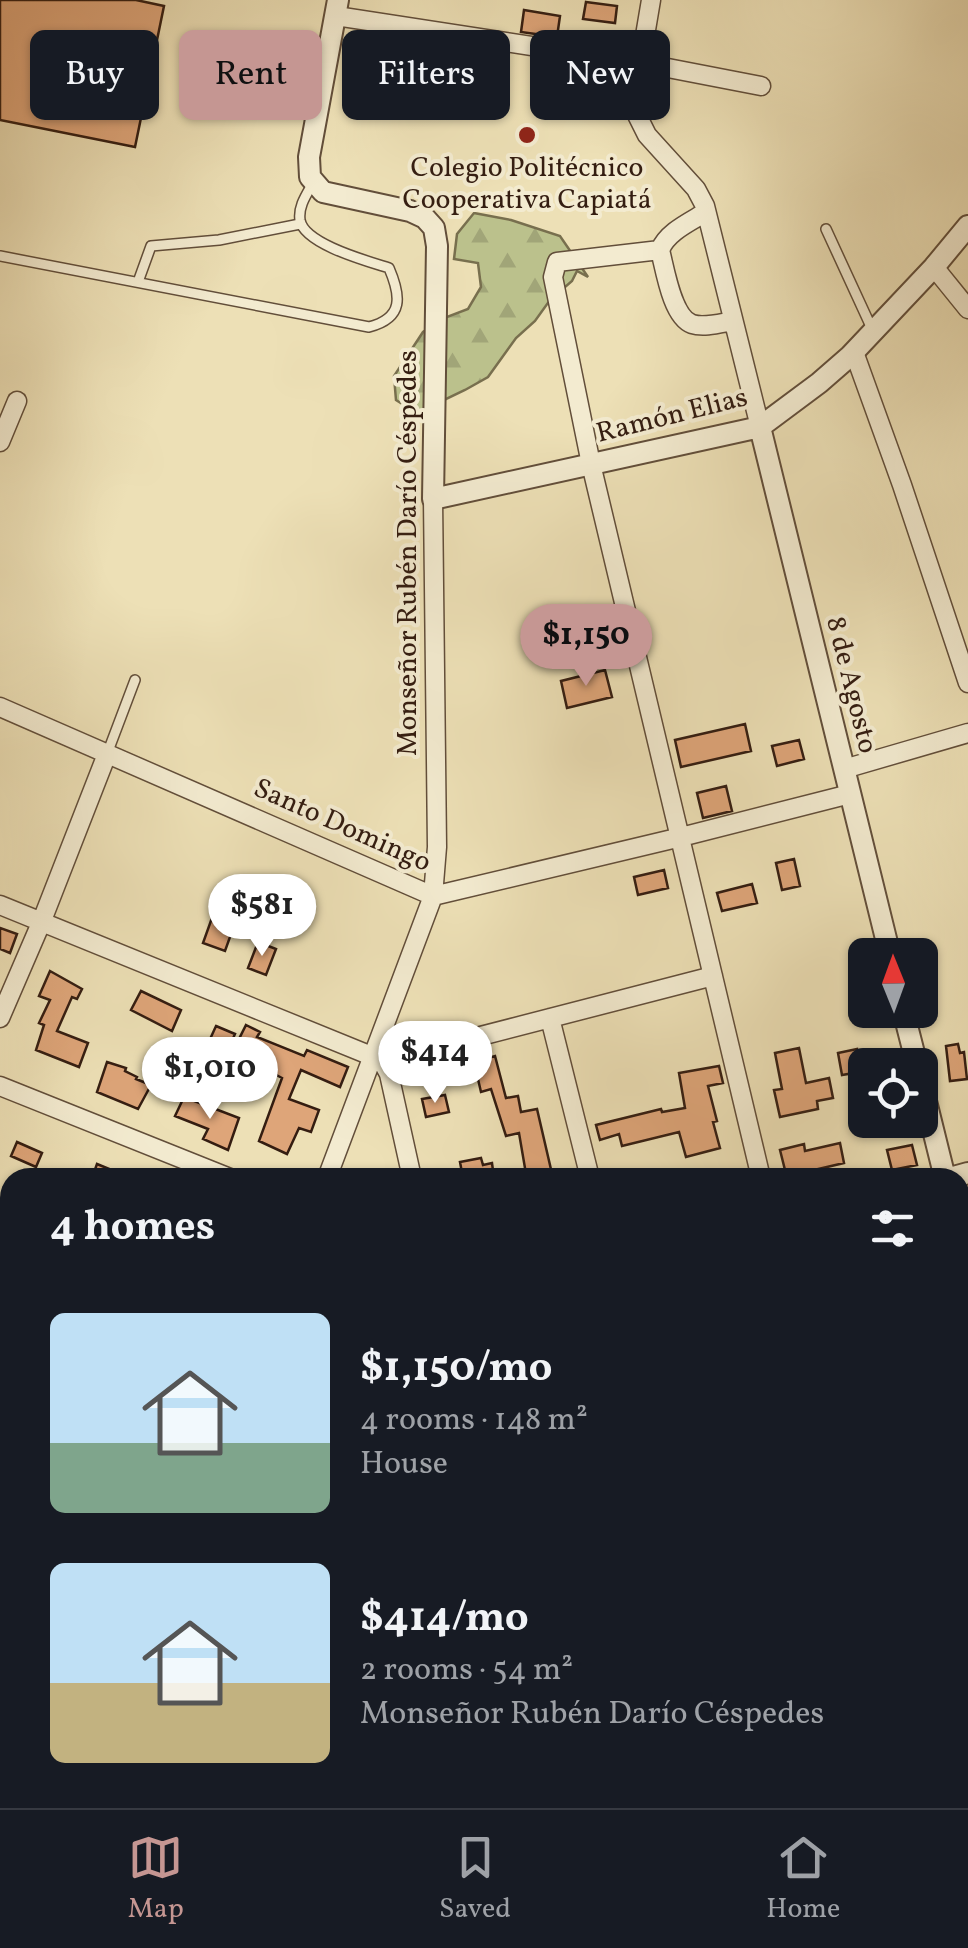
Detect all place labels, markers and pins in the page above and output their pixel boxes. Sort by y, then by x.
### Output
marker: Colegio Politécnico Cooperativa Capiatá [516,124,538,146]
place label: Colegio Politécnico Cooperativa Capiatá [402,149,652,220]
pin: $1,150 [505,604,667,689]
pin: $581 [203,874,321,959]
pin: $414 [376,1021,494,1106]
pin: $1,010 [129,1037,291,1122]

